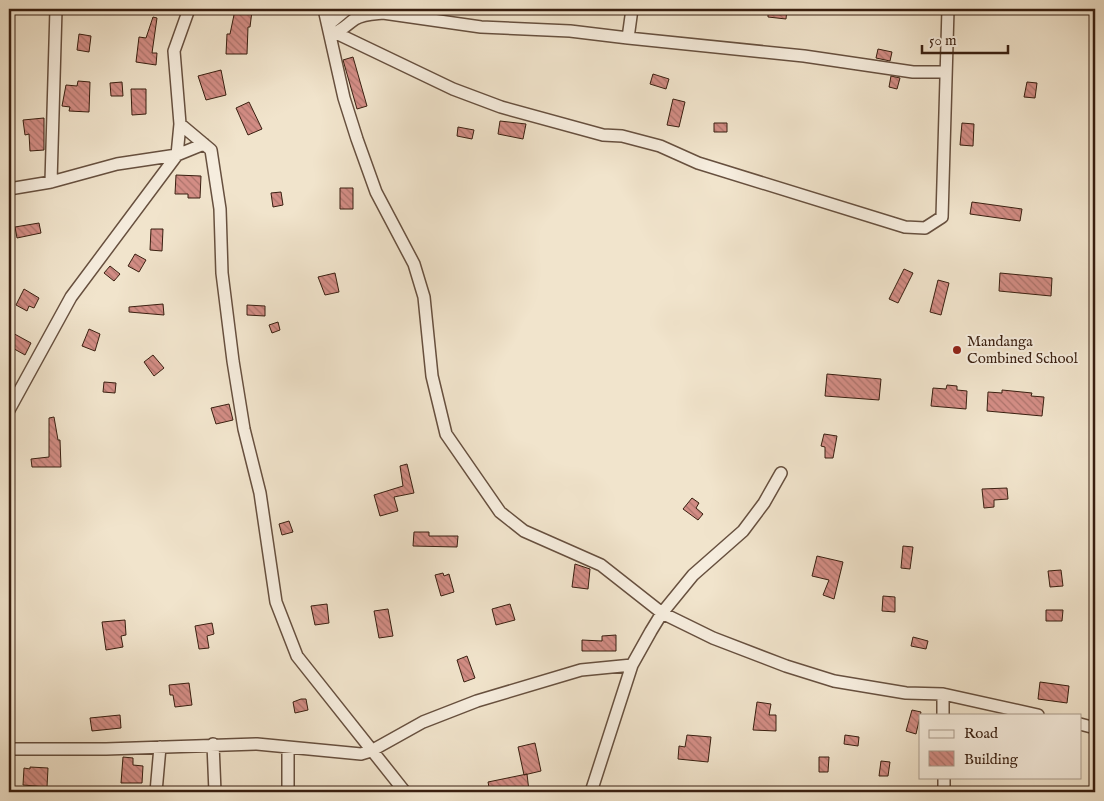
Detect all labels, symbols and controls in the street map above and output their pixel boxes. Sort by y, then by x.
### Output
scale bar [922,22,1008,54]
text: 50 m [929,31,957,50]
place label: Mandanga Combined School [967,332,1079,368]
marker: Mandanga Combined School [951,344,963,356]
legend [919,714,1082,778]
text: Road [964,724,999,743]
text: Building [964,750,1019,769]

